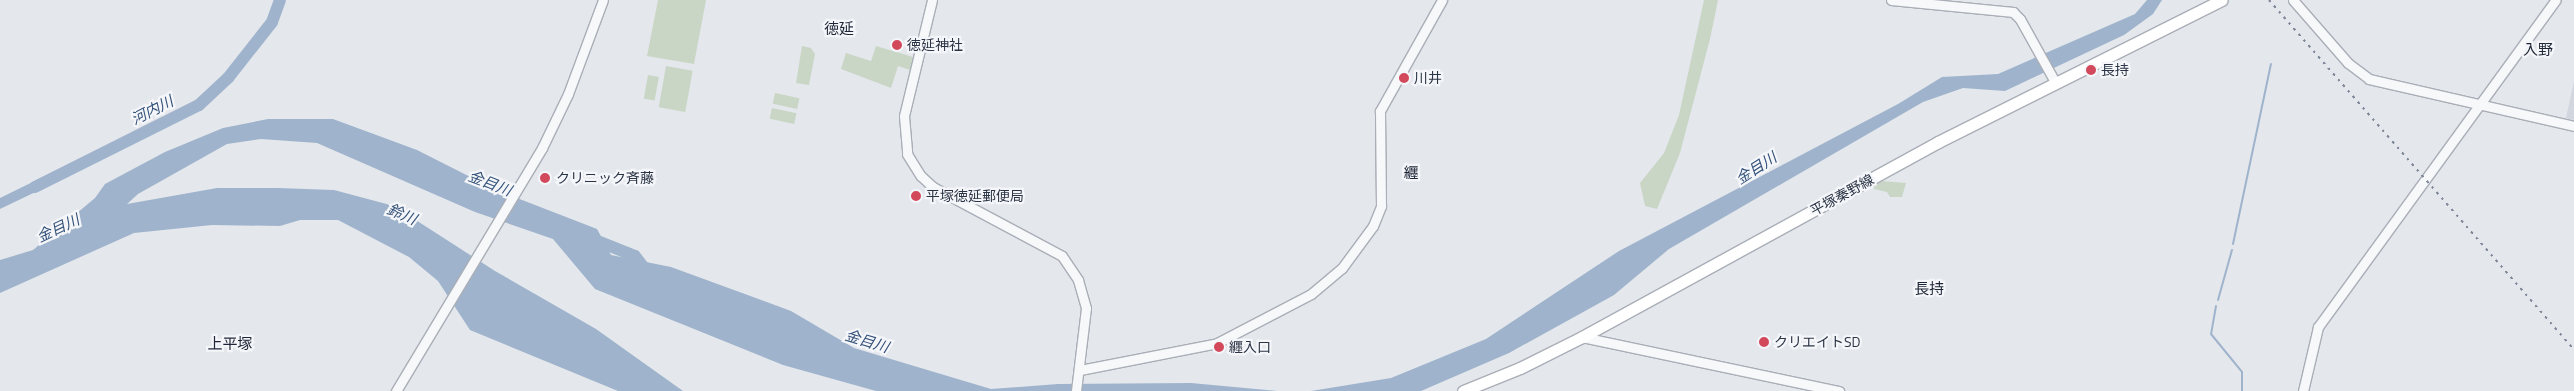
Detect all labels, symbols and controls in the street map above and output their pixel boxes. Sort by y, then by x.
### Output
district label: 徳延 [824,20,854,38]
place label: 徳延神社 [907,37,963,53]
marker: 徳延神社 [891,39,903,51]
district label: 入野 [2523,41,2553,59]
place label: 長持 [2101,62,2129,78]
marker: 長持 [2085,64,2097,76]
place label: 川井 [1414,70,1442,86]
marker: 川井 [1398,72,1410,84]
water label: 河内川 [128,92,176,128]
water label: 金目川 [1732,148,1780,188]
district label: 纒 [1404,164,1418,182]
water label: 金目川 [466,167,514,199]
place label: クリニック斉藤 [556,170,654,186]
marker: クリニック斉藤 [538,171,552,185]
street label: 平塚秦野線 [1807,171,1877,219]
place label: 平塚徳延郵便局 [926,188,1024,204]
marker: 平塚徳延郵便局 [910,190,922,202]
water label: 鈴川 [385,200,419,228]
water label: 金目川 [34,210,82,246]
district label: 長持 [1914,280,1944,298]
water label: 金目川 [843,326,891,356]
place label: クリエイトSD [1774,334,1861,350]
district label: 上平塚 [208,335,252,353]
marker: クリエイトSD [1758,336,1770,348]
place label: 纒入口 [1229,339,1271,355]
marker: 纒入口 [1213,341,1225,353]

